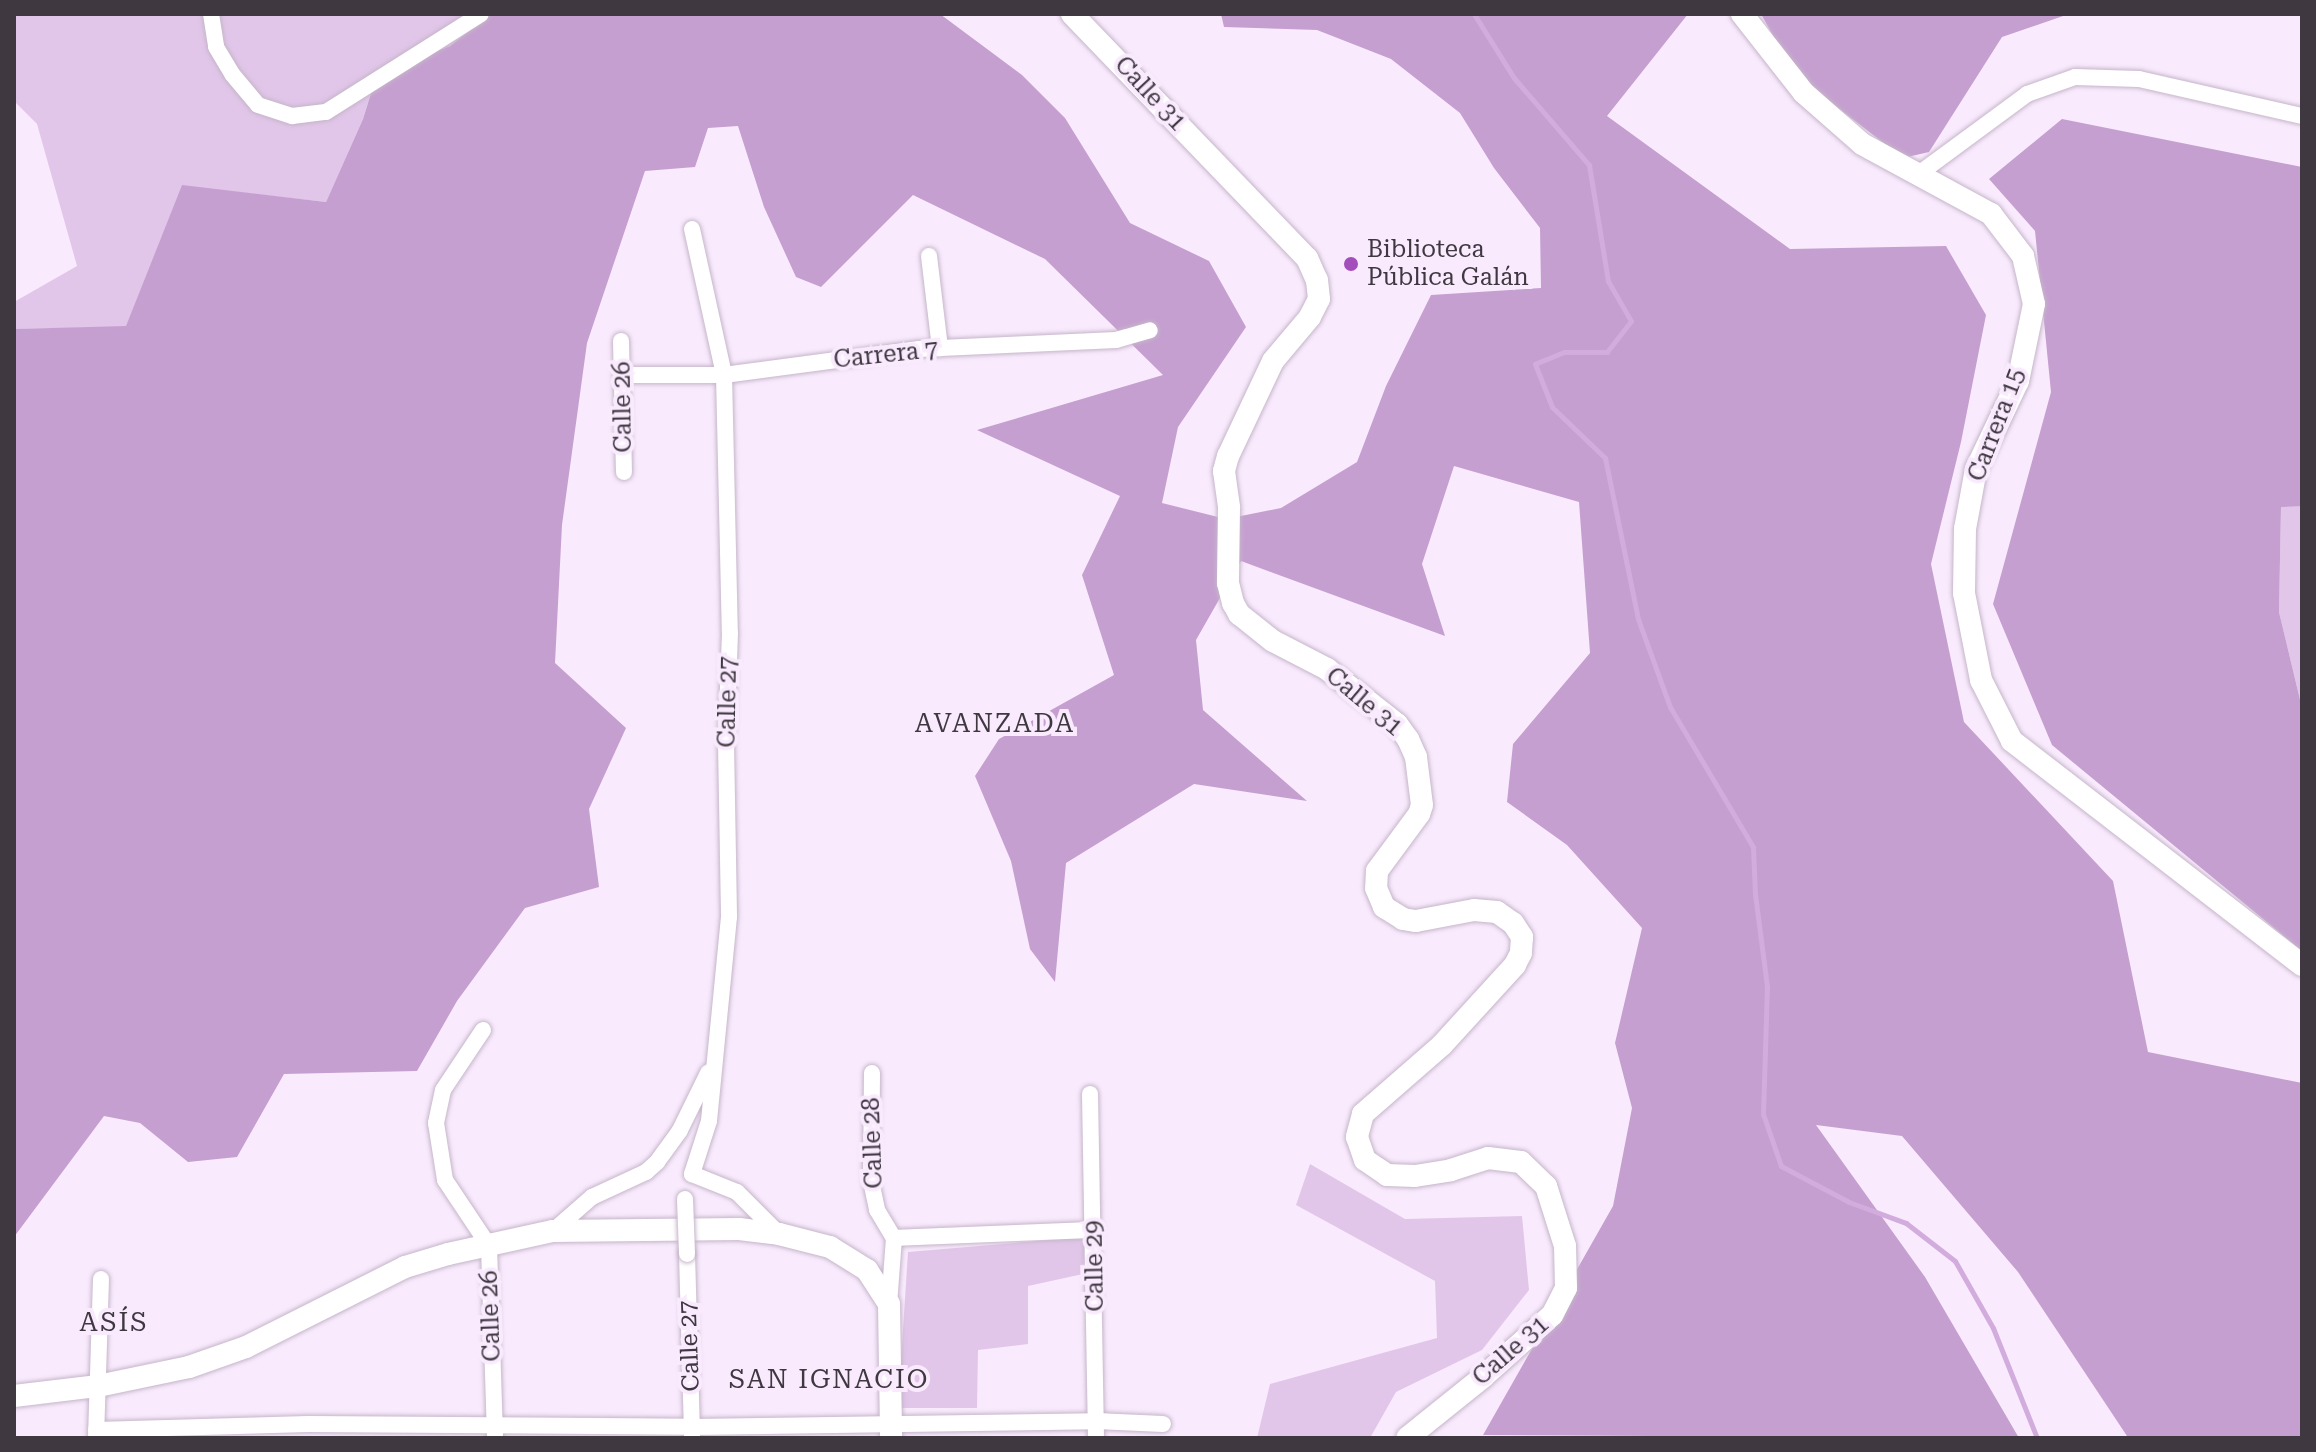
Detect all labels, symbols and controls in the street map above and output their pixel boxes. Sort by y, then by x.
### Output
street label: Calle 31 [1108,51,1192,137]
place label: Biblioteca Pública Galán [1367,236,1529,292]
marker: Biblioteca Pública Galán [1342,255,1360,273]
street label: Carrera 7 [832,335,940,375]
street label: Calle 26 [608,361,638,453]
street label: Carrera 15 [1962,365,2032,485]
street label: Calle 27 [713,656,743,748]
street label: Calle 31 [1320,662,1408,742]
district label: AVANZADA [915,708,1075,740]
street label: Calle 28 [857,1097,889,1189]
street label: Calle 29 [1080,1220,1110,1312]
street label: Calle 26 [475,1270,507,1362]
street label: Calle 27 [674,1300,706,1392]
district label: ASÍS [80,1307,148,1339]
street label: Calle 31 [1467,1310,1555,1392]
district label: SAN IGNACIO [729,1364,929,1396]

